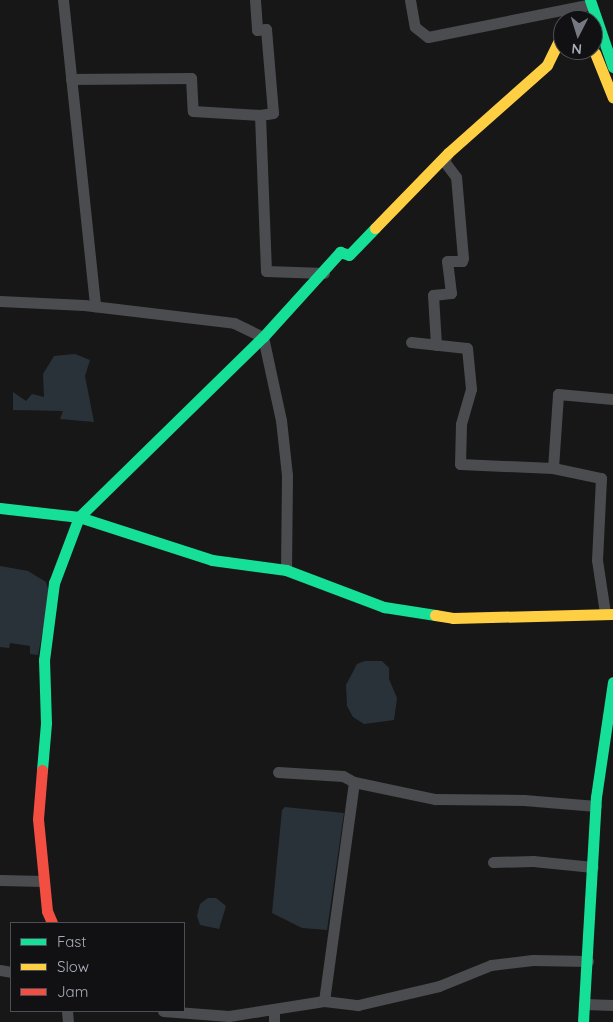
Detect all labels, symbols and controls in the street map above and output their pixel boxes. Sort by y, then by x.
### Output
north arrow [553,10,603,60]
text: N [571,40,583,58]
legend [10,922,185,1012]
text: Fast [57,932,86,951]
text: Slow [57,957,89,976]
text: Jam [57,982,88,1001]

